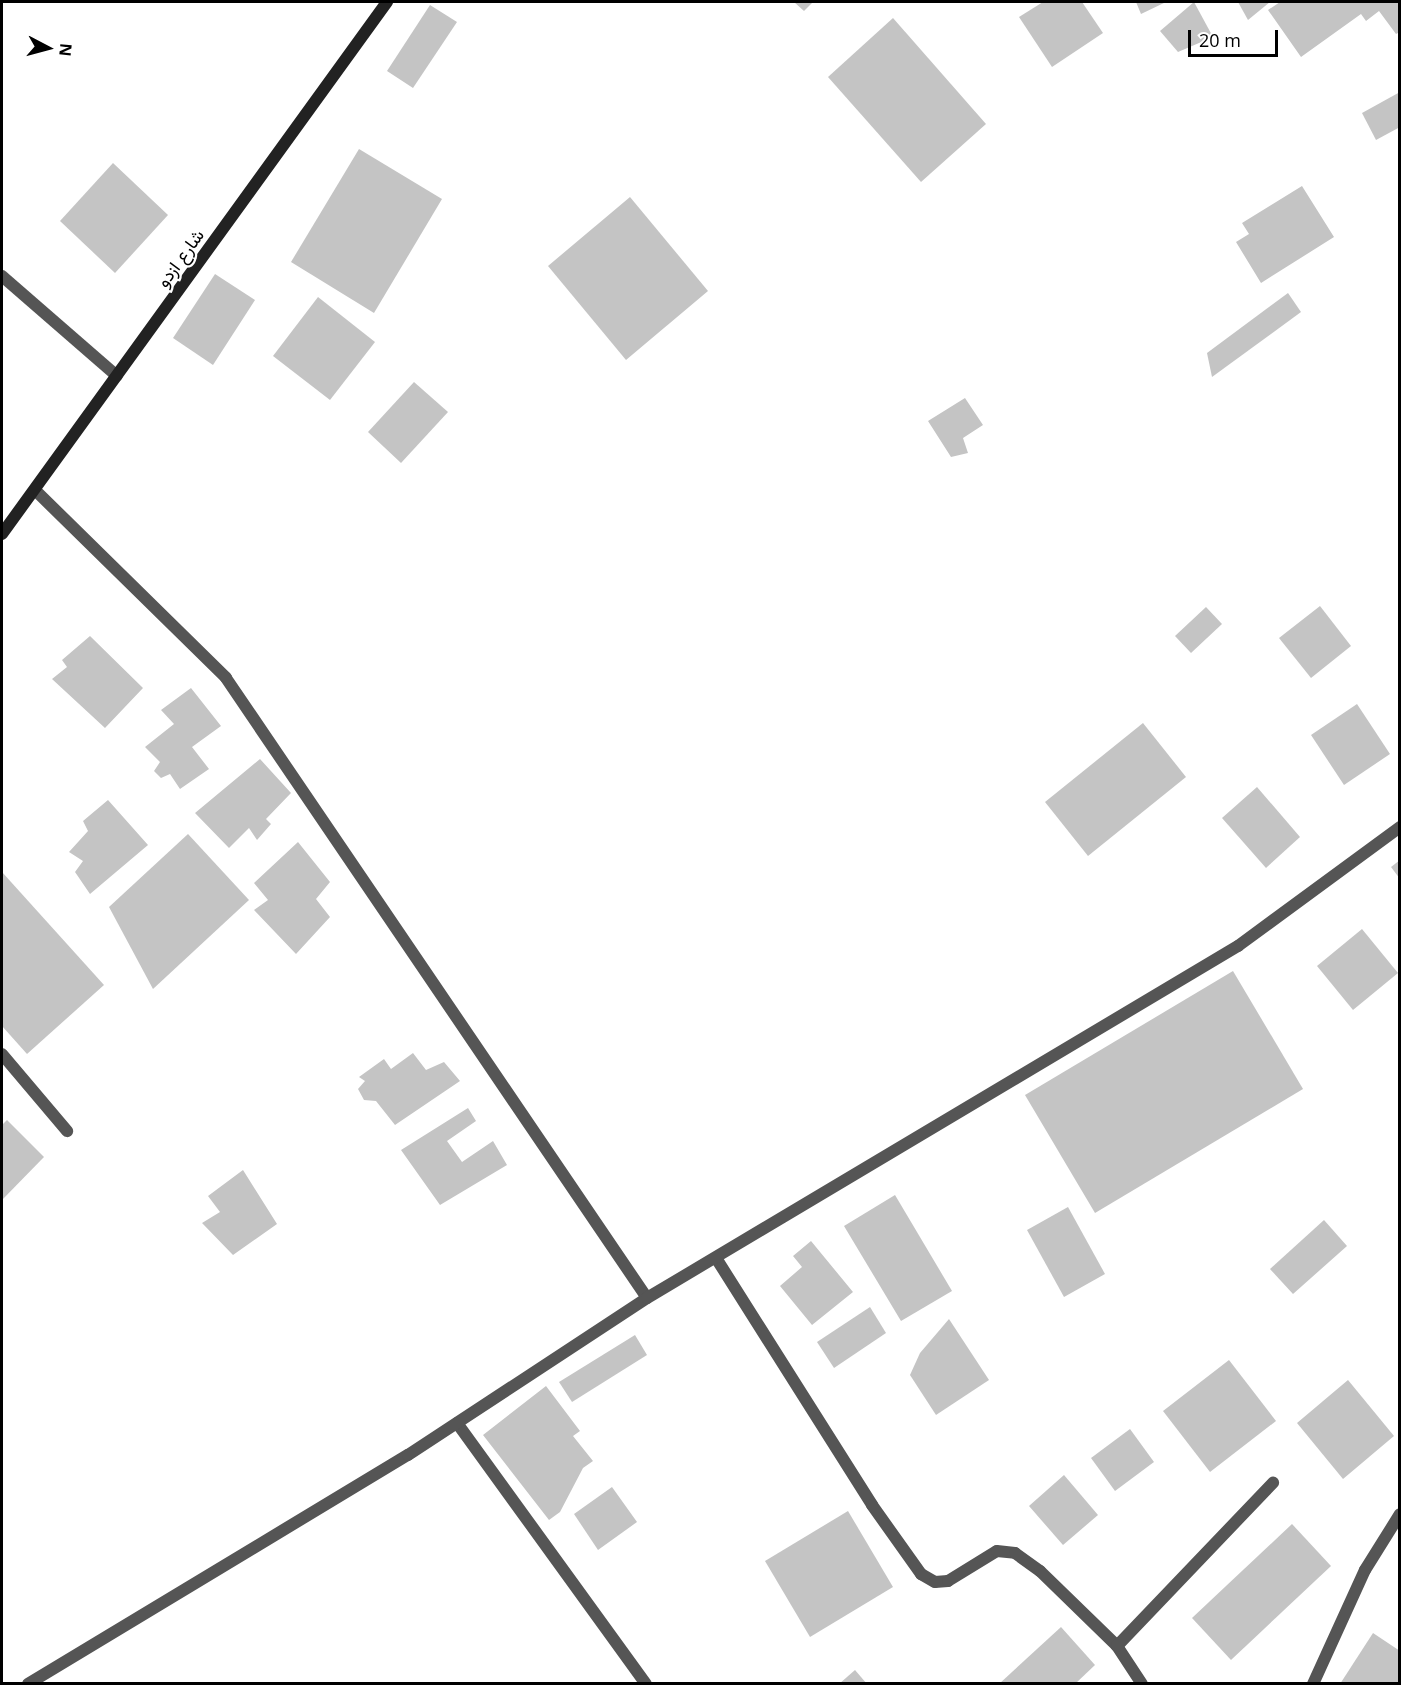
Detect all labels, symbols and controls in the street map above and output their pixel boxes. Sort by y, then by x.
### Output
north arrow [18,18,78,78]
scale bar [1191,18,1281,56]
text: 20 m [1199,28,1241,52]
text: N [54,42,78,57]
street label: شارع ازدو [152,225,208,291]

